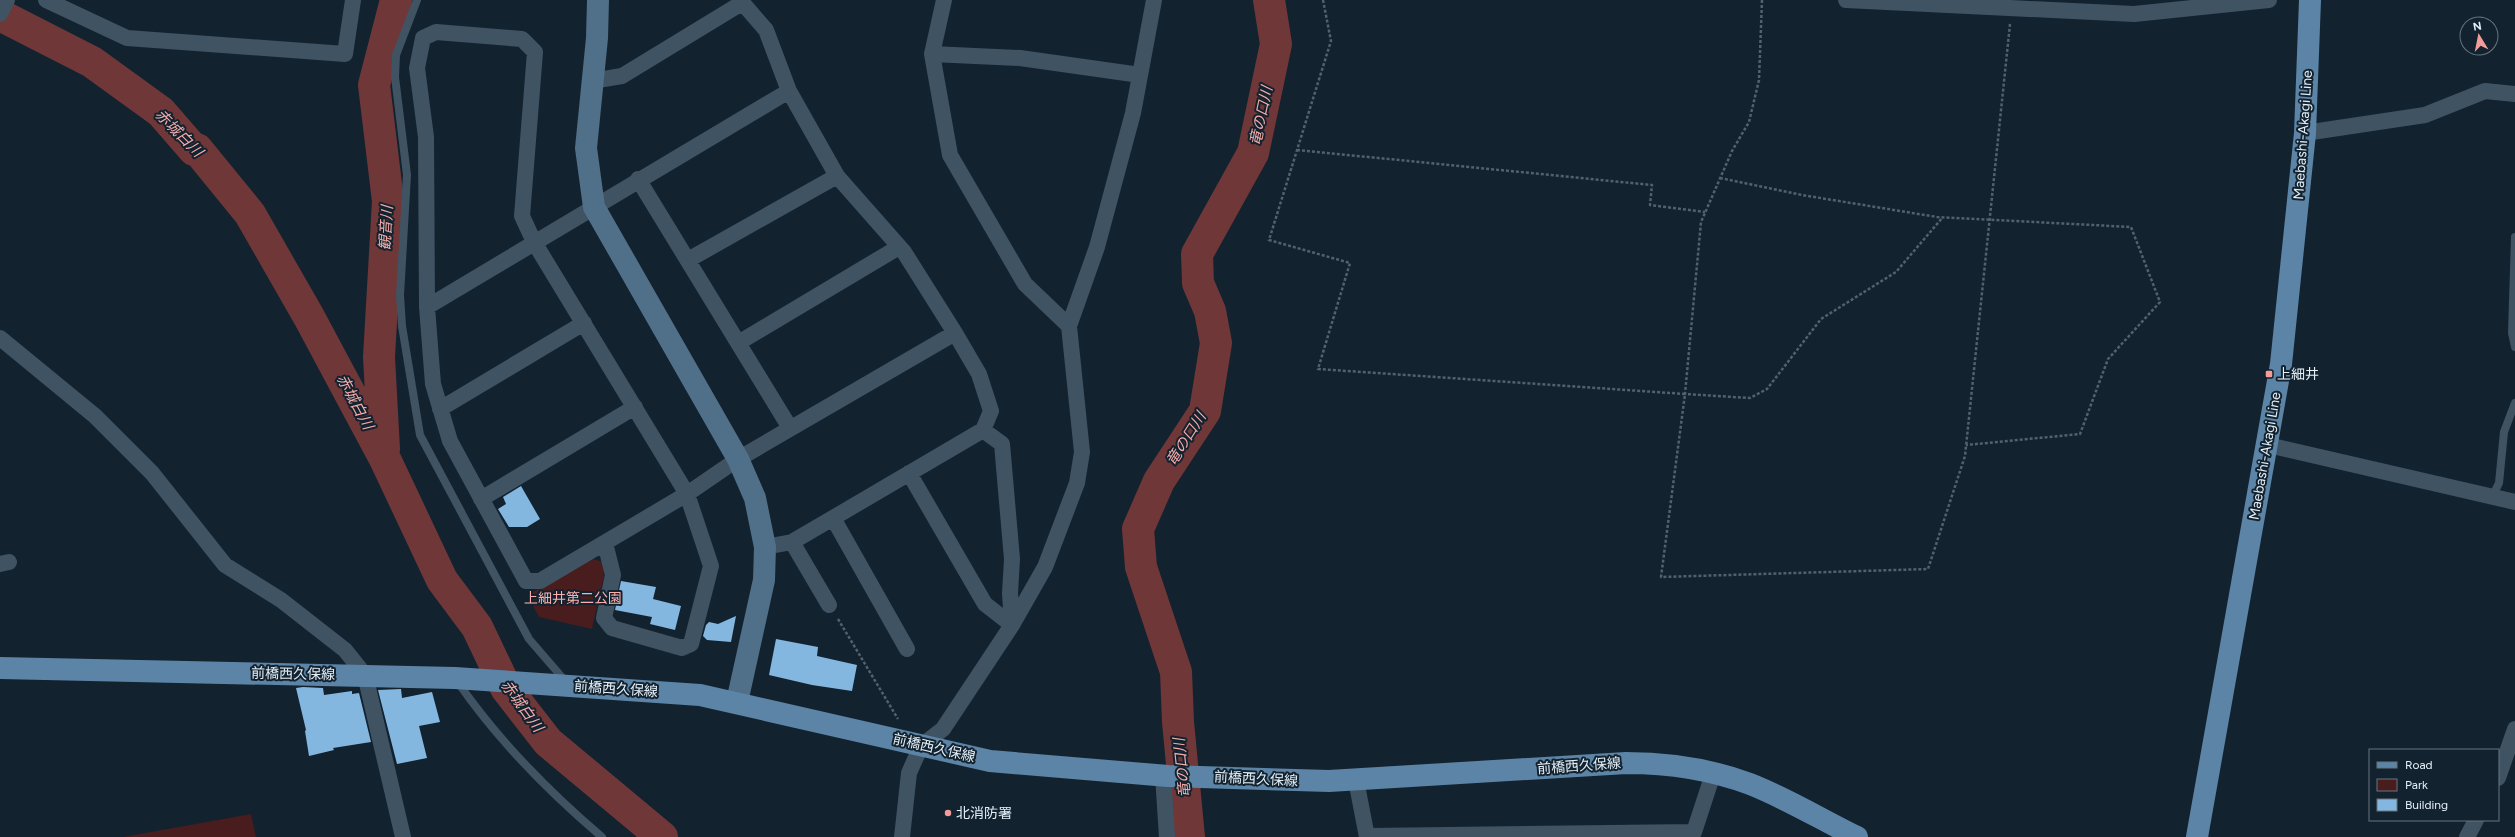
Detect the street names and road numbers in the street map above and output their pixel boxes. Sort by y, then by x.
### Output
street label: Maebashi-Akagi Line [2290,69,2316,200]
street label: Maebashi-Akagi Line [2245,390,2285,521]
street label: 前橋西久保線 [251,665,335,683]
street label: 前橋西久保線 [574,678,658,700]
street label: 前橋西久保線 [891,730,977,766]
street label: 前橋西久保線 [1537,755,1621,777]
street label: 前橋西久保線 [1214,768,1298,790]

